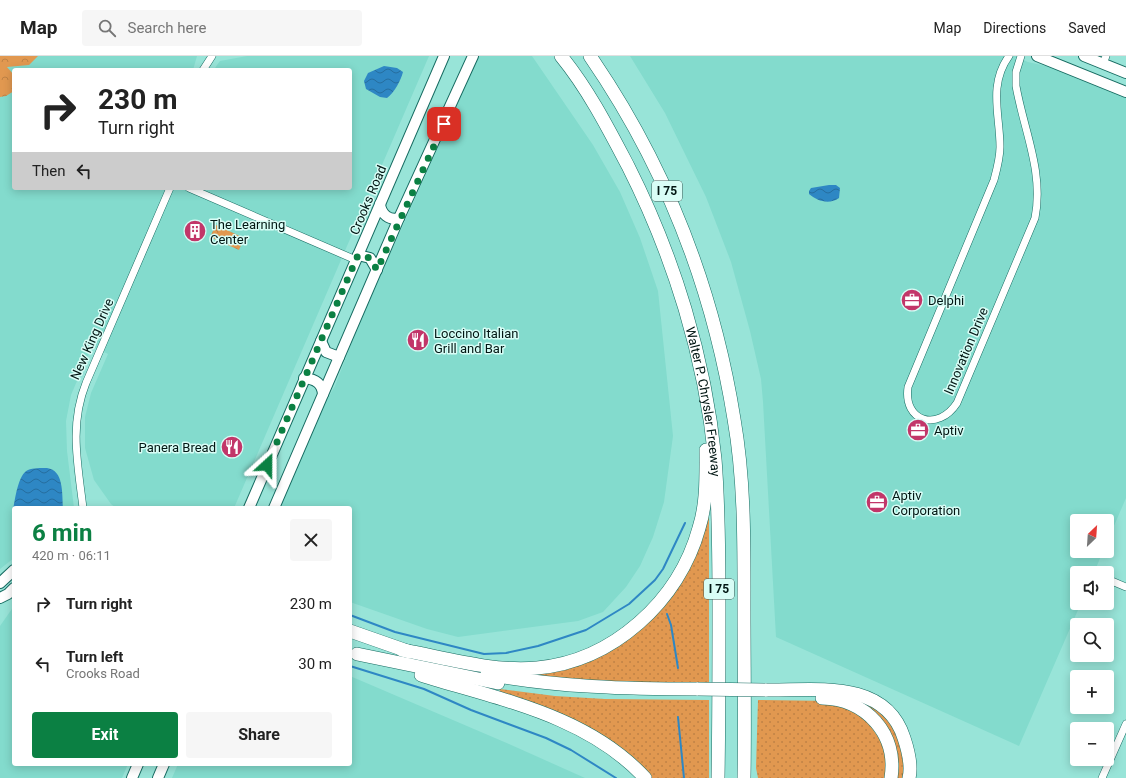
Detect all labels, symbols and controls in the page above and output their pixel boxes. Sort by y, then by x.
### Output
search box [82,10,362,46]
text: Map [20,16,58,39]
icon: search [96,17,118,39]
text: Search here [128,19,206,37]
text: Map [934,20,961,36]
text: Directions [983,20,1046,36]
text: Saved [1068,20,1106,36]
text: 230 m [98,83,177,116]
icon: right [32,84,84,136]
pin [427,107,461,141]
icon: arrive [433,113,455,135]
text: Turn right [98,117,175,138]
icon: left [73,160,95,182]
text: Then [32,162,65,180]
street label: Crooks Road [347,163,389,237]
road number: I 75 [652,181,682,201]
place label: The Learning Center [210,217,285,247]
building icon: The Learning Center [182,218,208,244]
office icon: Delphi [899,287,925,313]
place label: Delphi [928,293,964,308]
street label: New King Drive [67,296,117,382]
street label: Innovation Drive [941,305,991,397]
street label: Walter P. Chrysler Freeway [683,325,724,477]
place label: Loccino Italian Grill and Bar [434,326,518,356]
restaurant icon: Loccino Italian Grill and Bar [405,327,431,353]
office icon: Aptiv [905,417,931,443]
place label: Aptiv [934,423,964,438]
restaurant icon: Panera Bread [219,434,245,460]
place label: Panera Bread [139,440,216,455]
position arrow [246,444,288,486]
place label: Aptiv Corporation [892,488,960,518]
office icon: Aptiv Corporation [864,489,890,515]
north arrow [1070,514,1114,558]
map controls [1070,514,1114,766]
text: 6 min [32,519,92,547]
button: close [290,519,332,561]
text: 420 m · 06:11 [32,548,111,563]
button: sound [1070,566,1114,610]
road number: I 75 [704,579,734,599]
icon: right [32,593,54,615]
text: Turn right [66,595,132,613]
text: 230 m [290,595,332,613]
button: search [1070,618,1114,662]
text: Turn left [66,648,123,666]
icon: left [32,653,54,675]
text: 30 m [298,655,332,673]
text: Crooks Road [66,666,140,681]
button: + [1070,670,1114,714]
button: Exit [32,712,178,758]
button: Share [186,712,332,758]
button: − [1070,722,1114,766]

